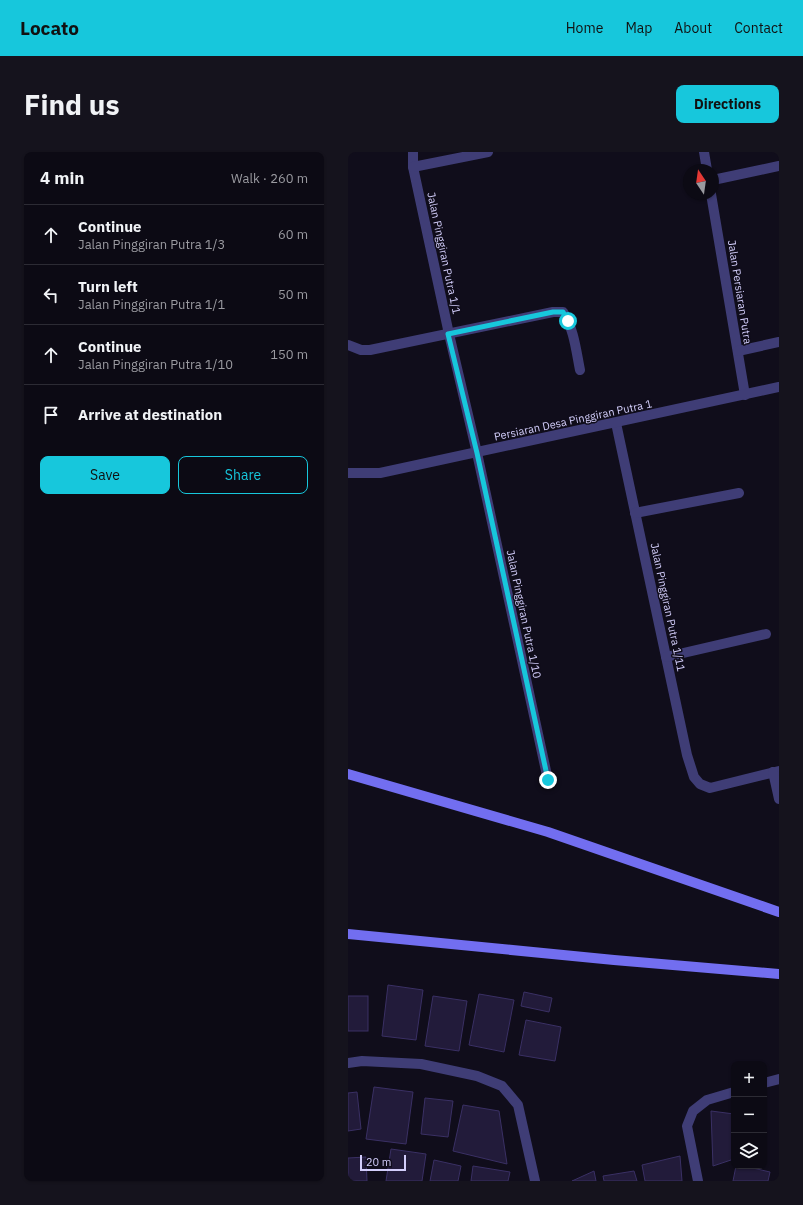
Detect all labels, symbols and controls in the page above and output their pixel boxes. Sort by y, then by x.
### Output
text: Locato [20,16,79,40]
text: Home [566,19,603,37]
text: Map [625,19,652,37]
text: About [674,19,712,37]
text: Contact [734,19,783,37]
button: Directions [676,85,779,123]
text: Find us [24,86,120,123]
north arrow [683,164,719,200]
text: 4 min [40,167,84,189]
text: Walk · 260 m [231,170,308,187]
street label: Jalan Pinggiran Putra 1/1 [424,191,464,316]
text: Continue [78,217,142,236]
icon: ahead [40,224,62,246]
text: 60 m [278,226,308,243]
text: Jalan Pinggiran Putra 1/3 [78,236,225,253]
street label: Jalan Persiaran Putra [725,239,755,345]
text: Turn left [78,277,138,296]
icon: left [40,284,62,306]
text: 50 m [278,286,308,303]
text: Jalan Pinggiran Putra 1/1 [78,296,225,313]
route start [559,312,577,330]
text: Continue [78,337,142,356]
icon: ahead [40,344,62,366]
text: 150 m [270,346,308,363]
text: Jalan Pinggiran Putra 1/10 [78,356,233,373]
street label: Persiaran Desa Pinggiran Putra 1 [493,396,654,444]
icon: arrive [40,404,62,426]
text: Arrive at destination [78,405,222,424]
button: Save [40,456,170,494]
button: Share [178,456,308,494]
street label: Jalan Pinggiran Putra 1/11 [648,541,689,673]
street label: Jalan Pinggiran Putra 1/10 [504,548,544,680]
route end [539,771,557,789]
map controls [731,1061,767,1169]
button: + [731,1061,767,1097]
button: − [731,1097,767,1133]
button: layers [731,1133,767,1169]
scale bar [360,1153,406,1172]
text: 20 m [366,1155,391,1169]

